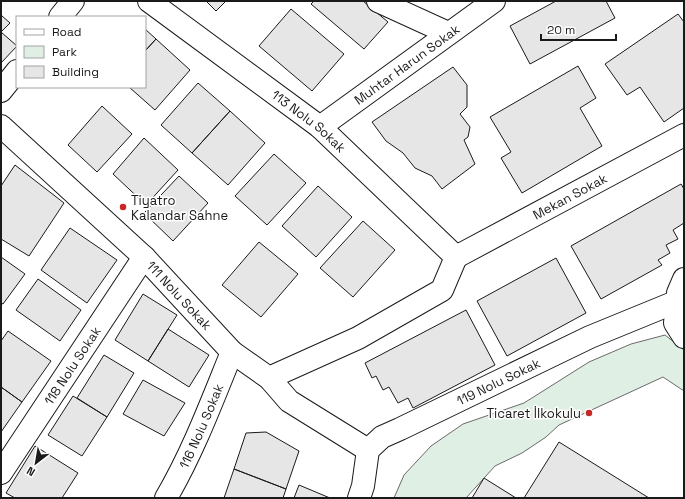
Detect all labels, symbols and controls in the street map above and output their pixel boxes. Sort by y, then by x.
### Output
legend [16,16,146,88]
scale bar [541,16,616,42]
street label: Muhtar Harun Sokak [351,21,463,109]
text: 20 m [547,22,575,38]
text: Road [52,24,81,40]
text: Park [52,44,77,60]
text: Building [52,64,99,80]
street label: 113 Nolu Sokak [268,86,349,156]
street label: Mekan Sokak [530,170,610,223]
place label: Tiyatro Kalandar Sahne [131,192,228,224]
marker: Tiyatro Kalandar Sahne [118,202,128,212]
street label: 111 Nolu Sokak [143,257,215,334]
street label: 118 Nolu Sokak [40,323,105,408]
street label: 119 Nolu Sokak [454,354,543,409]
street label: 116 Nolu Sokak [175,381,227,472]
place label: Ticaret İlkokulu [486,405,581,422]
marker: Ticaret İlkokulu [584,408,594,418]
north arrow [16,443,56,483]
text: N [24,464,38,479]

